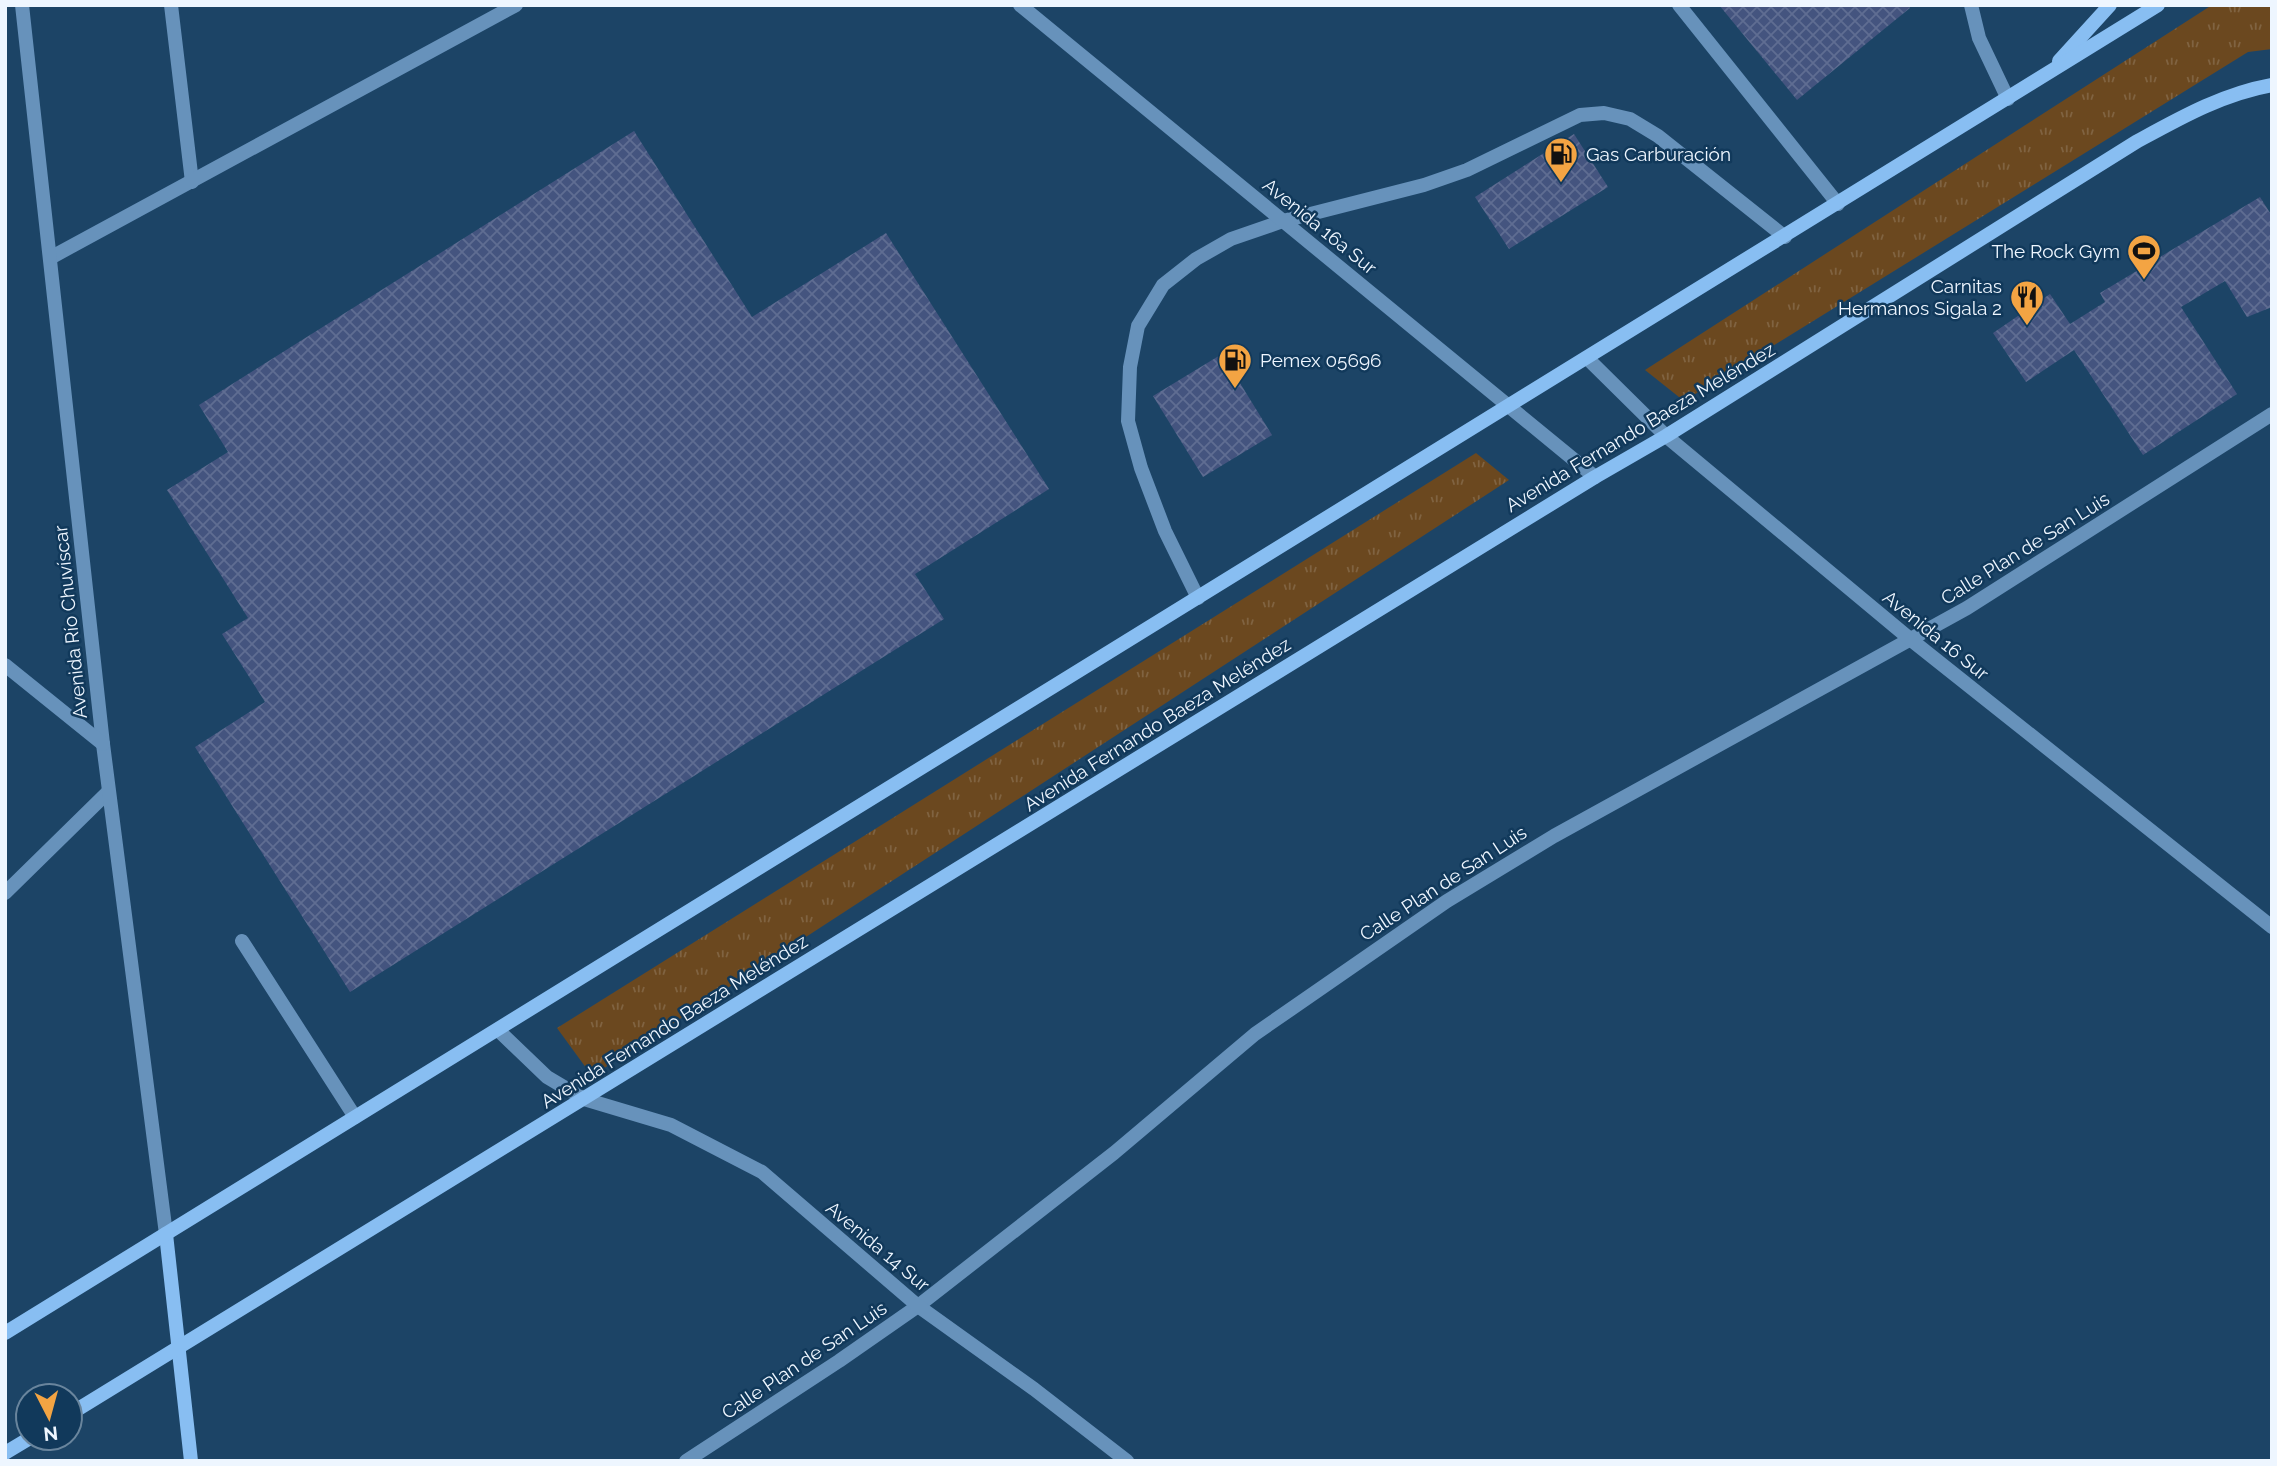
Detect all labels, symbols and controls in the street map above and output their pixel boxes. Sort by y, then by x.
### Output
fuel station icon: Gas Carburación [1542,135,1580,184]
place label: Gas Carburación [1586,143,1731,165]
street label: Avenida 16a Sur [1259,174,1381,279]
sports icon: The Rock Gym [2125,232,2163,281]
place label: The Rock Gym [1991,240,2120,262]
place label: Carnitas Hermanos Sigala 2 [1838,275,2002,319]
restaurant icon: Carnitas Hermanos Sigala 2 [2008,278,2046,327]
street label: Avenida Fernando Baeza Meléndez [1501,338,1779,516]
fuel station icon: Pemex 05696 [1216,341,1254,390]
place label: Pemex 05696 [1260,349,1381,371]
street label: Calle Plan de San Luis [1937,487,2113,609]
street label: Avenida Río Chuvíscar [49,524,91,720]
street label: Avenida 16 Sur [1879,586,1993,684]
street label: Avenida Fernando Baeza Meléndez [1020,633,1294,815]
street label: Calle Plan de San Luis [1356,821,1530,945]
street label: Avenida Fernando Baeza Meléndez [537,930,811,1112]
street label: Avenida 14 Sur [822,1196,934,1296]
street label: Calle Plan de San Luis [717,1297,891,1423]
north arrow [14,1382,84,1452]
text: N [42,1422,59,1446]

